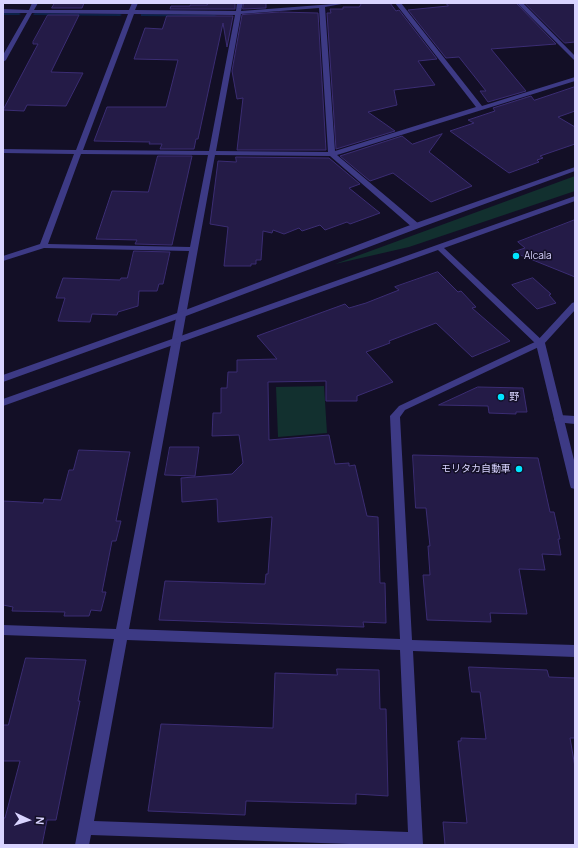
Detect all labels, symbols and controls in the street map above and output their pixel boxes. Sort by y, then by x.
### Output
place label: Alcala [524,250,552,262]
marker: Alcala [511,251,521,261]
place label: 野 [509,391,519,403]
marker: 野 [496,392,506,402]
place label: モリタカ自動車 [441,463,511,475]
marker: モリタカ自動車 [514,464,524,474]
north arrow [8,800,48,840]
text: N [33,816,48,825]

